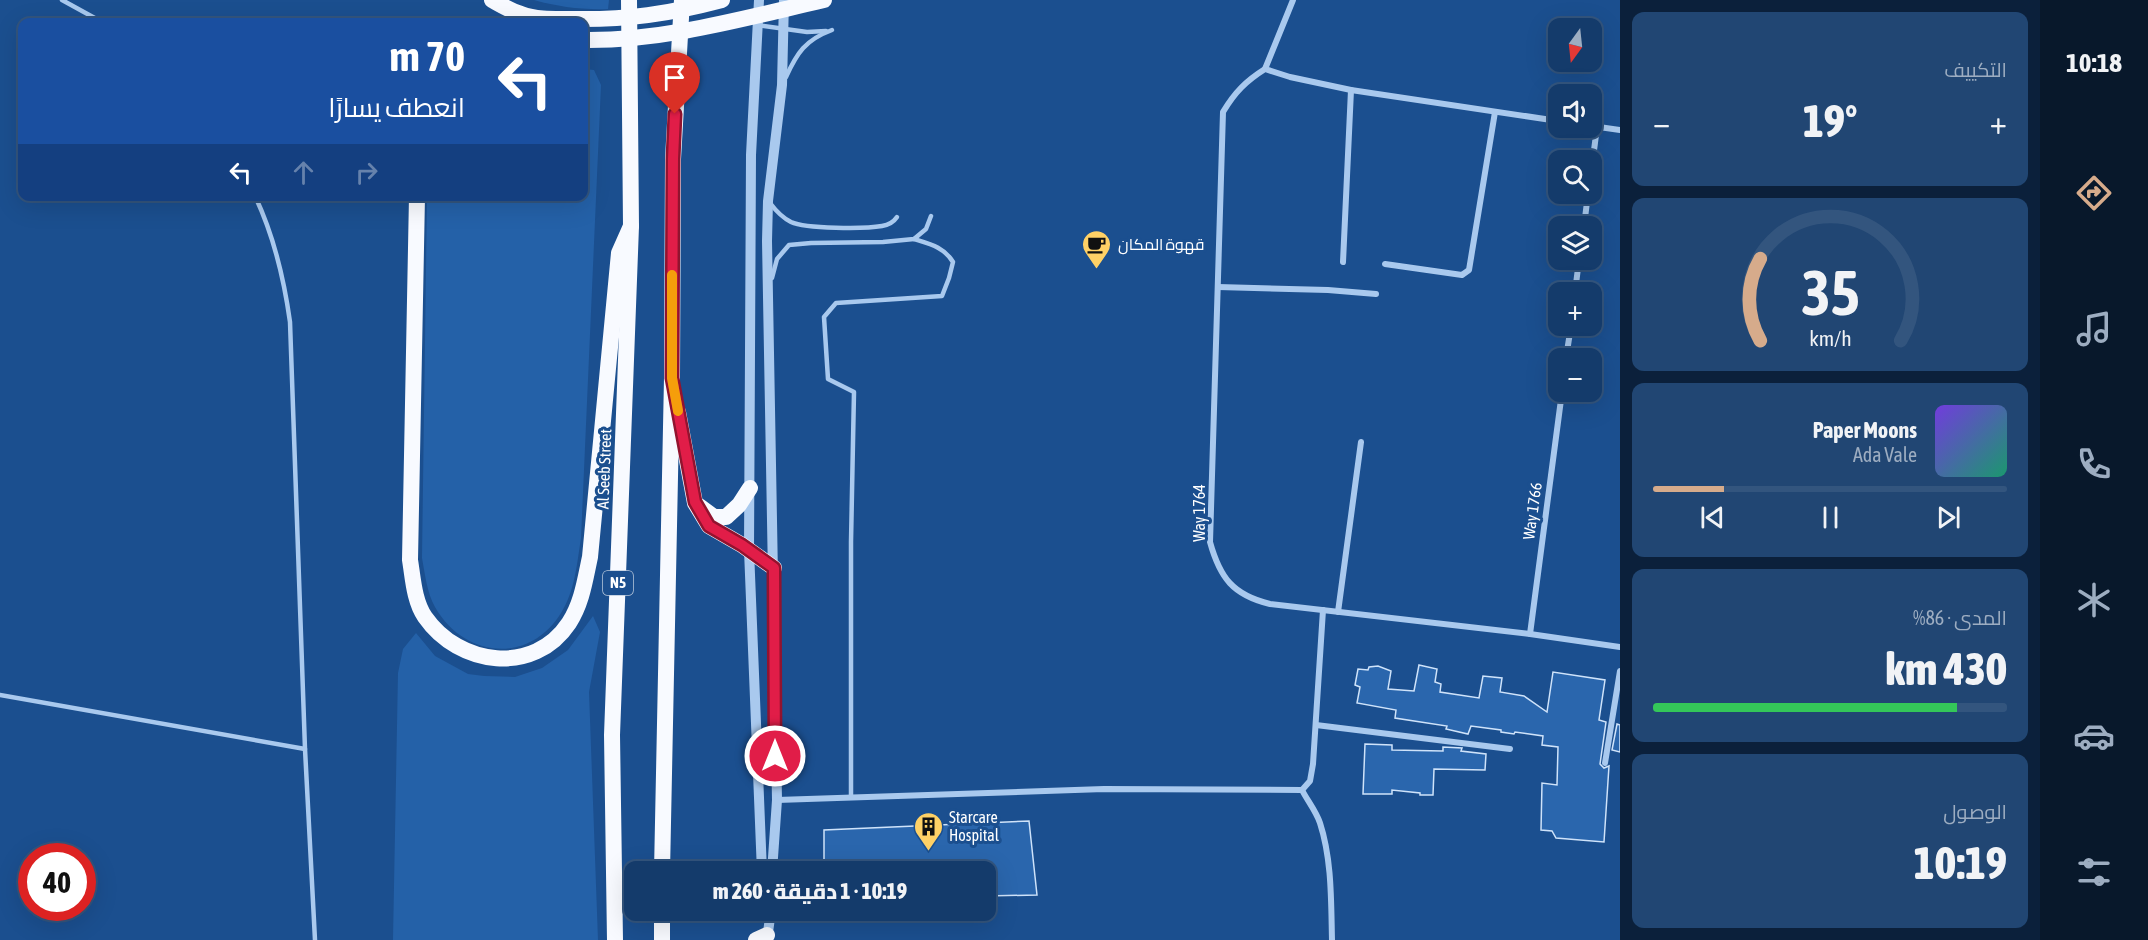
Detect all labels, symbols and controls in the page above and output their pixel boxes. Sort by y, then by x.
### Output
north arrow [1548,18,1602,72]
map controls [1548,18,1602,402]
text: 70 m [390,32,465,80]
icon: left [486,42,564,120]
text: 10:18 [2066,47,2122,78]
pin [649,52,700,114]
text: التكييف [1944,58,2007,81]
icon: arrive [658,61,691,94]
button: sound [1548,84,1602,138]
text: انعطف يسارًا [328,92,465,123]
text: 19° [1803,95,1857,147]
text: − [1653,103,1670,141]
text: + [1990,103,2007,141]
button: search [1548,150,1602,204]
icon: left [224,156,257,189]
icon: ahead [287,156,320,189]
icon: right [350,156,383,189]
icon: directions [2073,172,2115,214]
button: layers [1548,216,1602,270]
cafe icon: قهوة المكان [1081,228,1113,270]
place label: قهوة المكان [1118,235,1204,255]
text: 35 [1801,258,1859,329]
button: + [1548,282,1602,336]
icon: music [2073,308,2115,350]
text: km/h [1809,327,1851,352]
button: − [1548,348,1602,402]
text: Paper Moons [1813,417,1917,443]
street label: Al Seeb Street [594,428,614,509]
text: Ada Vale [1853,443,1917,466]
icon: phone [2073,443,2115,485]
street label: Way 1766 [1519,481,1546,541]
street label: Way 1764 [1190,484,1209,542]
icon: previous [1696,501,1729,534]
icon: pause [1814,501,1847,534]
icon: next [1932,501,1965,534]
road number: N5 [603,571,633,595]
icon: climate [2073,579,2115,621]
text: المدى · 86% [1913,606,2007,629]
text: 430 km [1885,643,2007,695]
icon: car [2073,715,2115,757]
position arrow [743,724,807,788]
text: الوصول [1943,800,2007,823]
place label: Starcare Hospital [949,808,1000,845]
building icon: Starcare Hospital [912,810,944,852]
text: 10:19 [1913,837,2007,889]
speed limit sign: 40 [18,843,96,921]
icon: filters [2073,851,2115,893]
text: 10:19 · 1 دقيقة · 260 m [713,878,907,904]

